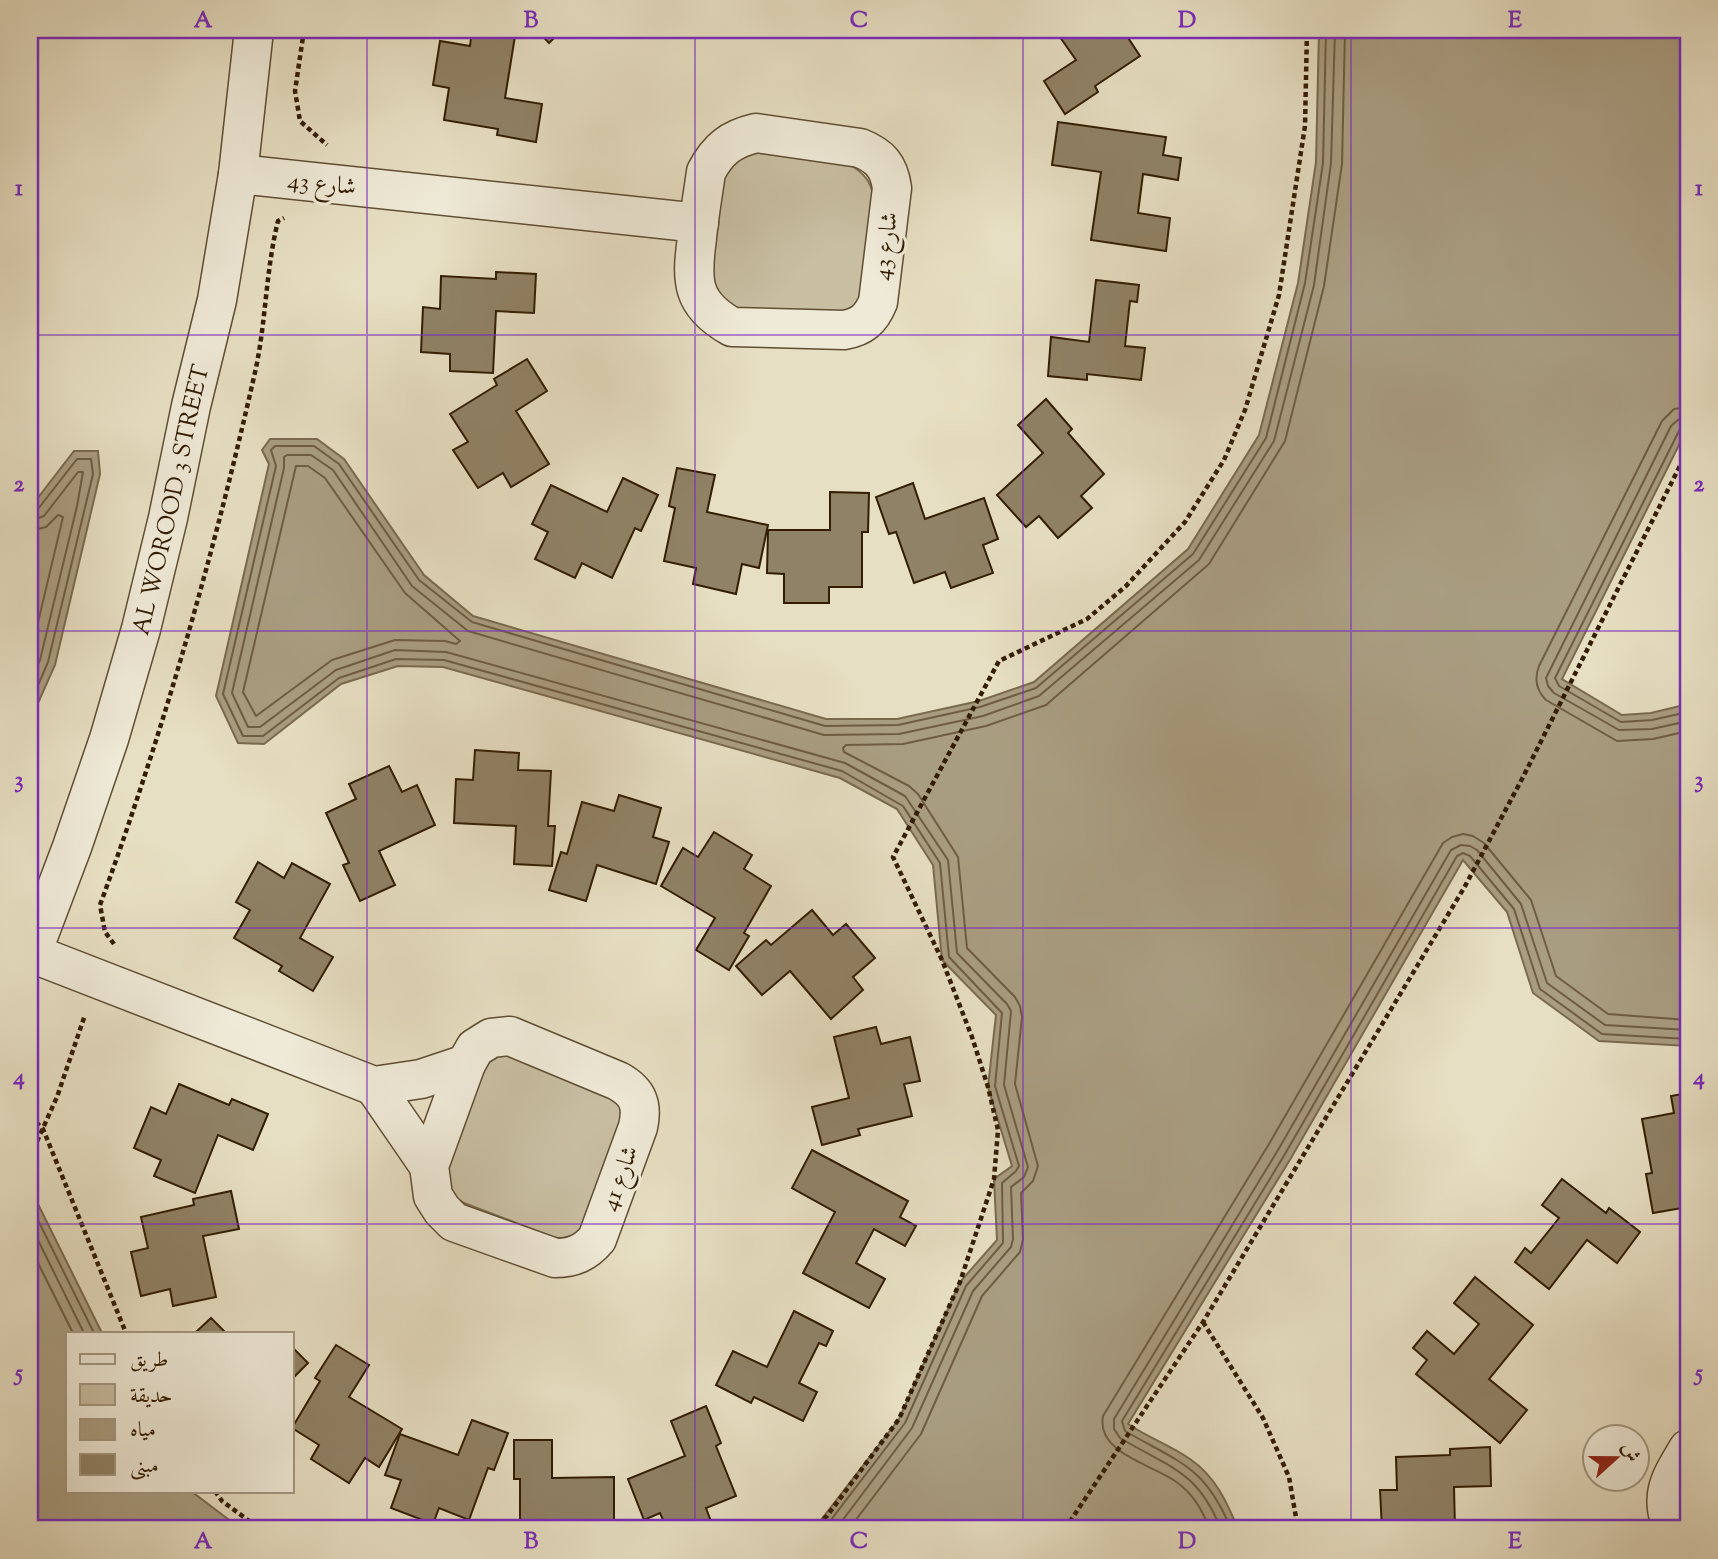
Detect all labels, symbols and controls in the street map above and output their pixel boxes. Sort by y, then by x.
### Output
text: A [194,5,213,38]
text: B [524,5,539,38]
text: C [850,5,868,38]
text: D [1178,5,1196,38]
text: E [1508,5,1522,38]
street label: شارع 43 [286,164,358,206]
text: 1 [15,173,23,206]
text: 1 [1695,173,1703,206]
street label: شارع 43 [866,210,909,282]
street label: AL WOROOD 3 STREET [125,361,220,639]
text: 2 [14,469,25,502]
text: 2 [1694,469,1705,502]
text: 3 [14,765,24,798]
text: 3 [1694,765,1704,798]
text: 4 [12,1062,25,1095]
text: 4 [1692,1062,1705,1095]
street label: شارع 41 [593,1141,649,1216]
legend [66,1332,294,1492]
text: طريق [130,1346,168,1376]
text: 5 [13,1358,23,1391]
text: 5 [1693,1358,1703,1391]
text: حديقة [130,1382,173,1412]
text: مياه [130,1416,156,1446]
north arrow [1582,1422,1652,1492]
text: ش [1614,1439,1646,1466]
text: مبنى [130,1452,159,1482]
text: A [194,1526,213,1559]
text: B [524,1526,539,1559]
text: C [850,1526,868,1559]
text: D [1178,1526,1196,1559]
text: E [1508,1526,1522,1559]

